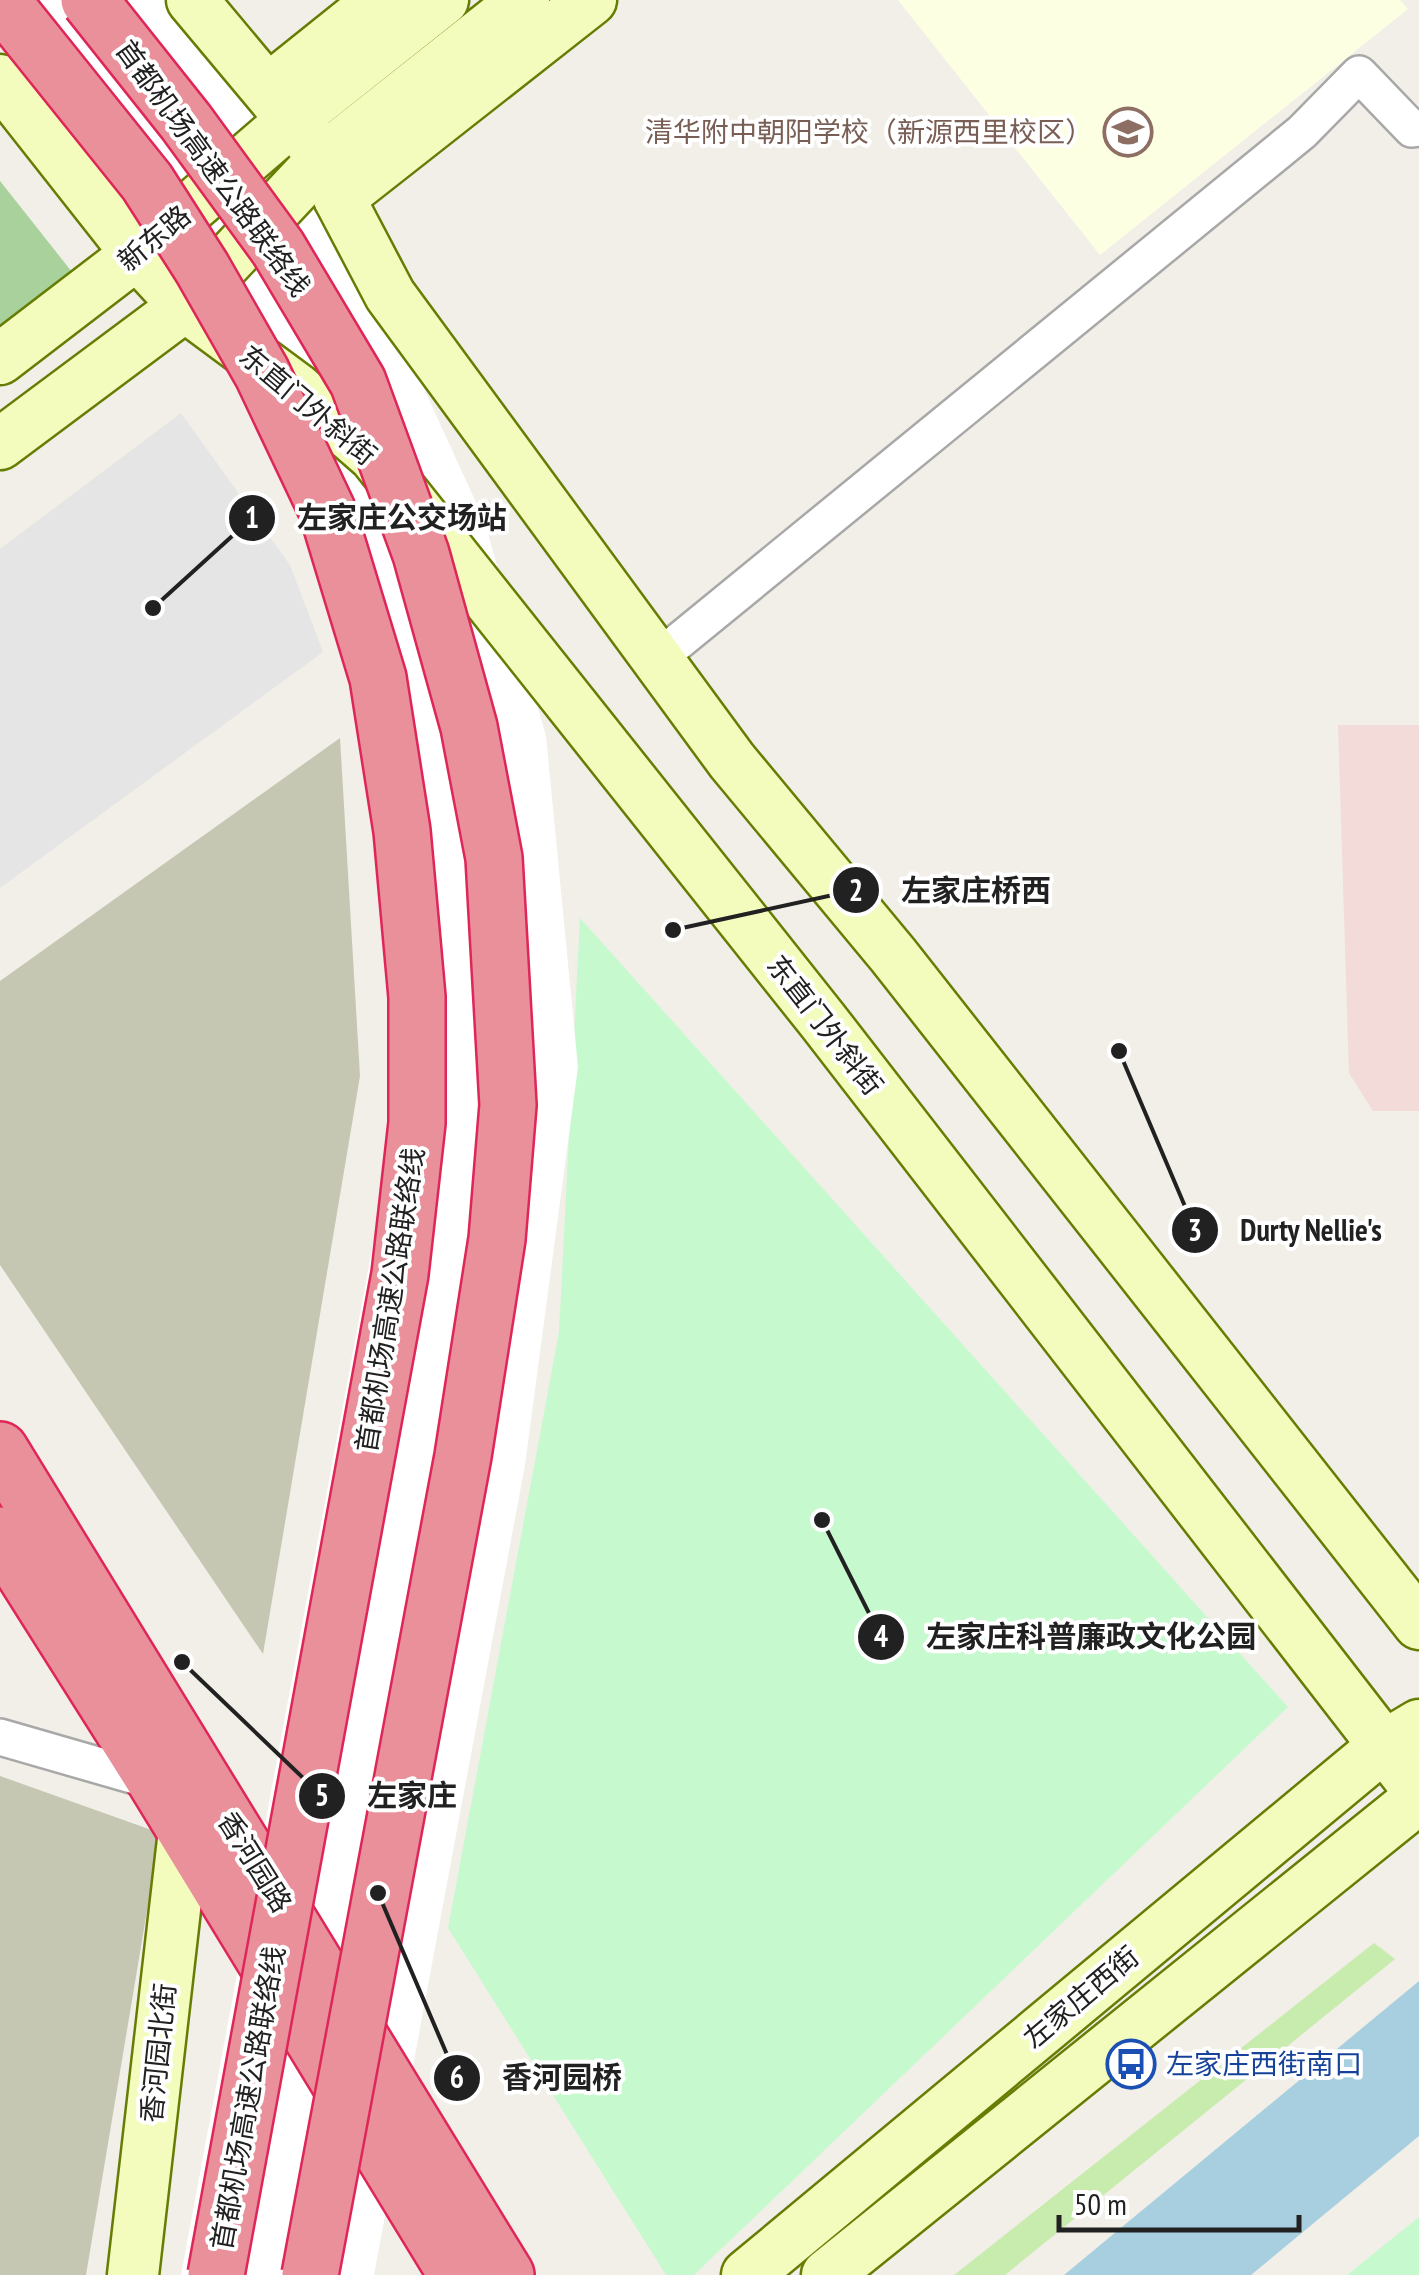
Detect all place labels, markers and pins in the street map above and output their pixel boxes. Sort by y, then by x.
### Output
school or university icon: 清华附中朝阳学校（新源西里校区） [1102,106,1154,158]
place label: 清华附中朝阳学校（新源西里校区） [645,113,1093,150]
callout: 左家庄公交场站 [227,488,527,548]
callout: 左家庄桥西 [831,860,1071,920]
callout: Durty Nellie's [1170,1200,1403,1260]
callout: 左家庄科普廉政文化公园 [856,1607,1276,1667]
callout: 左家庄 [297,1766,477,1826]
bus stop icon: 左家庄西街南口 [1105,2038,1157,2090]
place label: 左家庄西街南口 [1166,2045,1362,2082]
callout: 香河园桥 [432,2048,642,2108]

